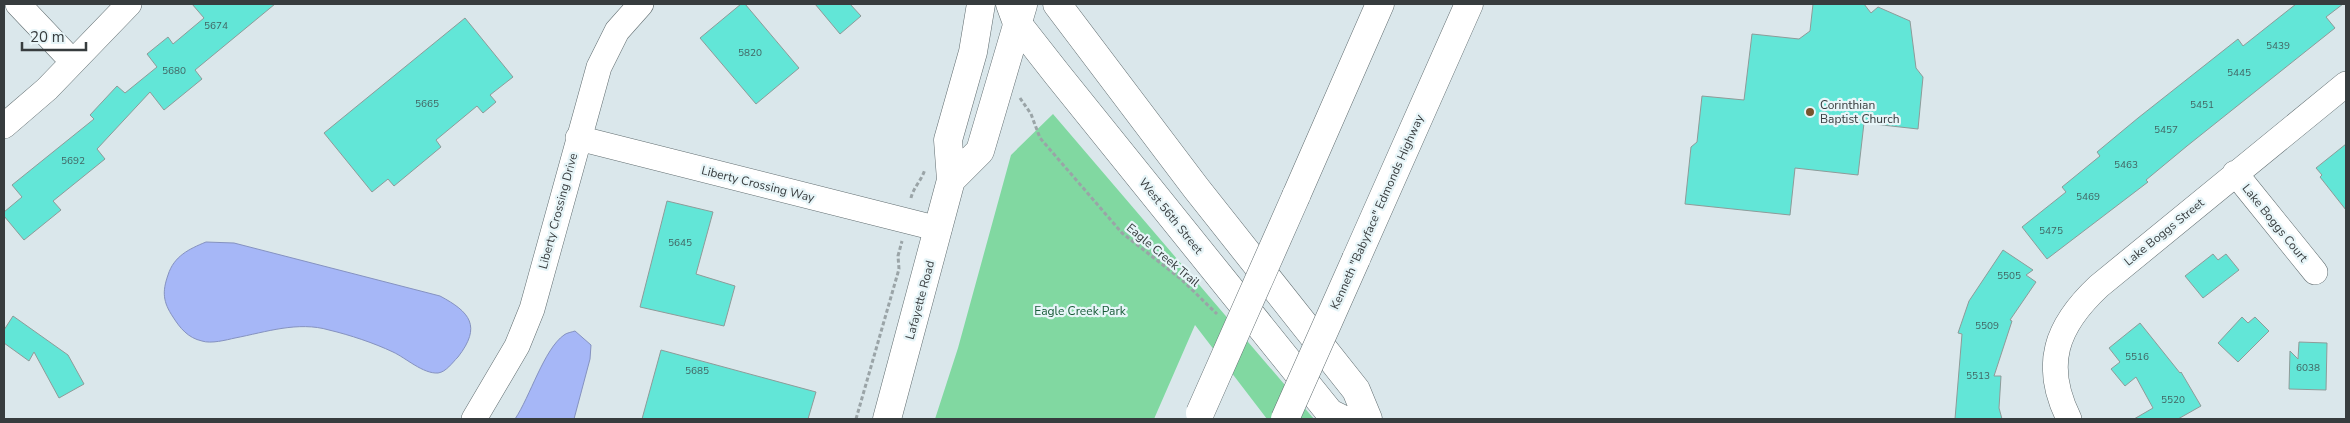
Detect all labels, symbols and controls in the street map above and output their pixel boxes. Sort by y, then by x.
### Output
house number: 5674 [204,19,228,33]
scale bar [22,20,86,52]
text: 20 m [30,27,65,47]
house number: 5439 [2266,39,2290,53]
house number: 5820 [738,46,762,60]
house number: 5680 [162,64,186,78]
house number: 5445 [2227,66,2251,80]
house number: 5665 [415,97,439,111]
place label: Corinthian Baptist Church [1820,97,1900,127]
house number: 5451 [2190,98,2214,112]
marker: Corinthian Baptist Church [1804,106,1816,118]
street label: Kenneth "Babyface" Edmonds Highway [1327,111,1428,312]
house number: 5457 [2154,123,2178,137]
street label: Liberty Crossing Drive [535,151,581,271]
house number: 5692 [61,154,85,168]
house number: 5463 [2114,158,2138,172]
street label: Liberty Crossing Way [700,162,817,206]
street label: West 56th Street [1135,175,1207,258]
street label: Lake Boggs Court [2239,181,2312,266]
house number: 5469 [2076,190,2100,204]
street label: Lake Boggs Street [2121,194,2208,269]
street label: Eagle Creek Trail [1123,220,1203,291]
house number: 5475 [2039,224,2063,238]
house number: 5645 [668,236,692,250]
street label: Lafayette Road [902,259,938,341]
house number: 5505 [1997,269,2021,283]
park label: Eagle Creek Park [1034,303,1127,319]
house number: 5509 [1975,319,1999,333]
house number: 5516 [2125,350,2149,364]
house number: 6038 [2296,361,2320,375]
house number: 5685 [685,364,709,378]
house number: 5513 [1966,369,1990,383]
house number: 5520 [2161,393,2185,407]

